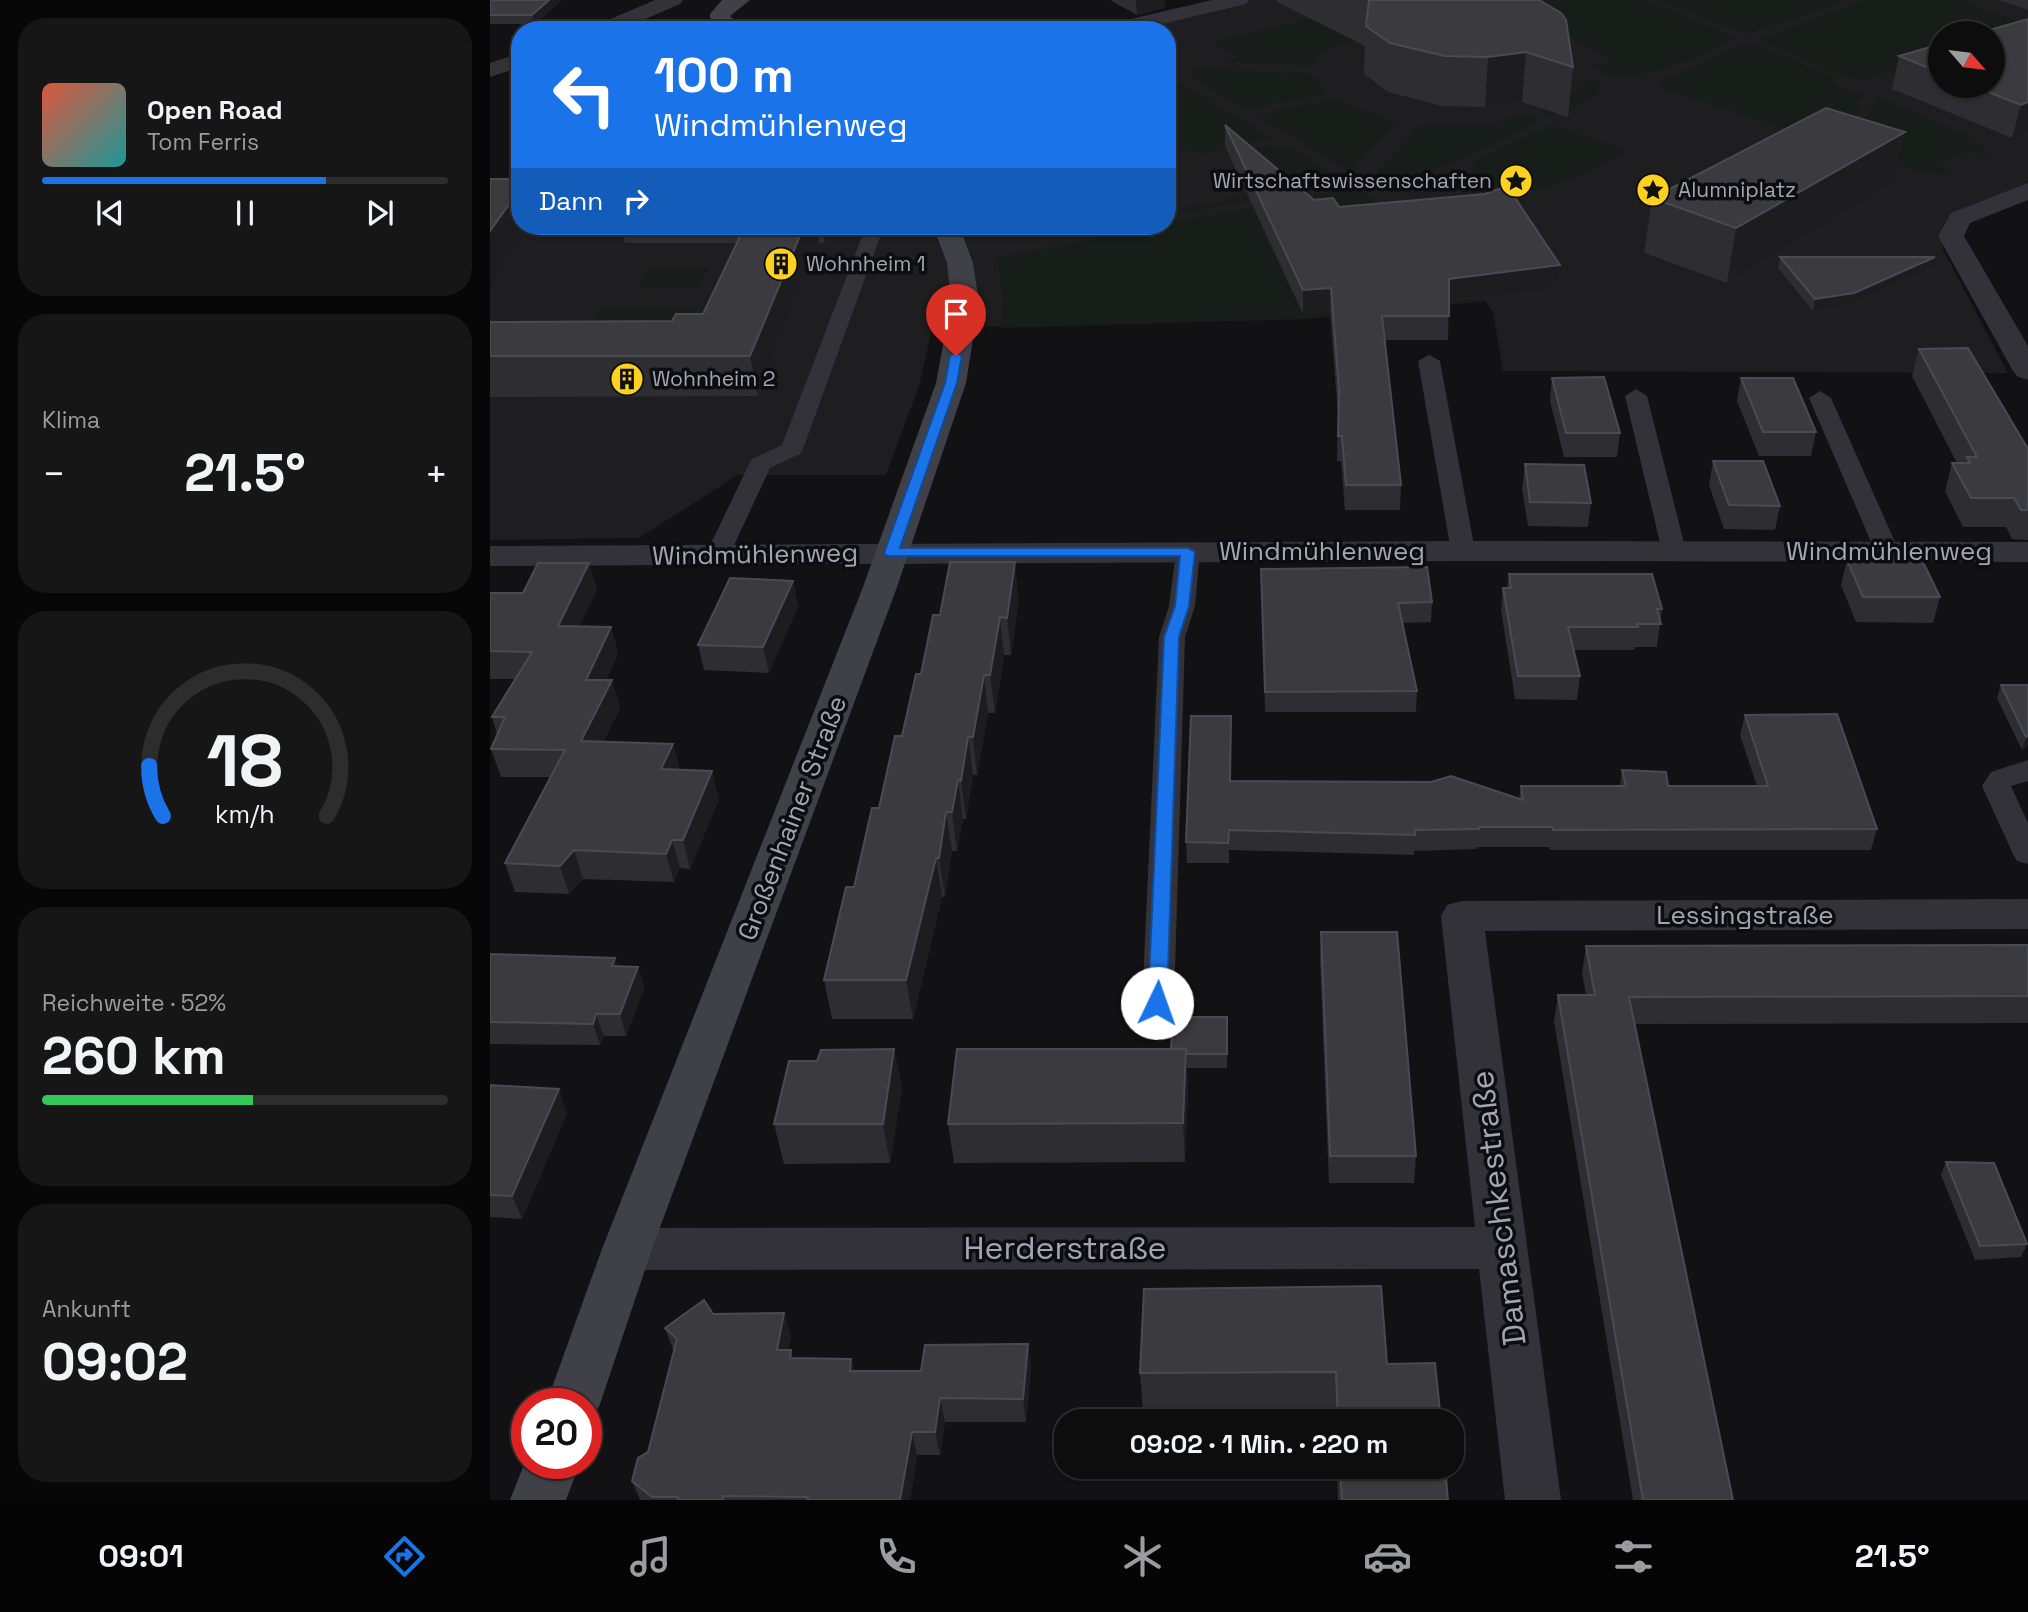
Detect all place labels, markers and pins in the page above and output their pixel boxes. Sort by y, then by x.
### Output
place icon: Wirtschaftswissenschaften [1497,162,1535,200]
place label: Wirtschaftswissenschaften [1213,167,1492,194]
place icon: Alumniplatz [1634,171,1672,209]
place label: Alumniplatz [1678,176,1796,203]
building icon: Wohnheim 1 [762,245,800,283]
place label: Wohnheim 1 [806,250,926,277]
pin [926,284,986,356]
building icon: Wohnheim 2 [608,360,646,398]
place label: Wohnheim 2 [652,365,775,392]

